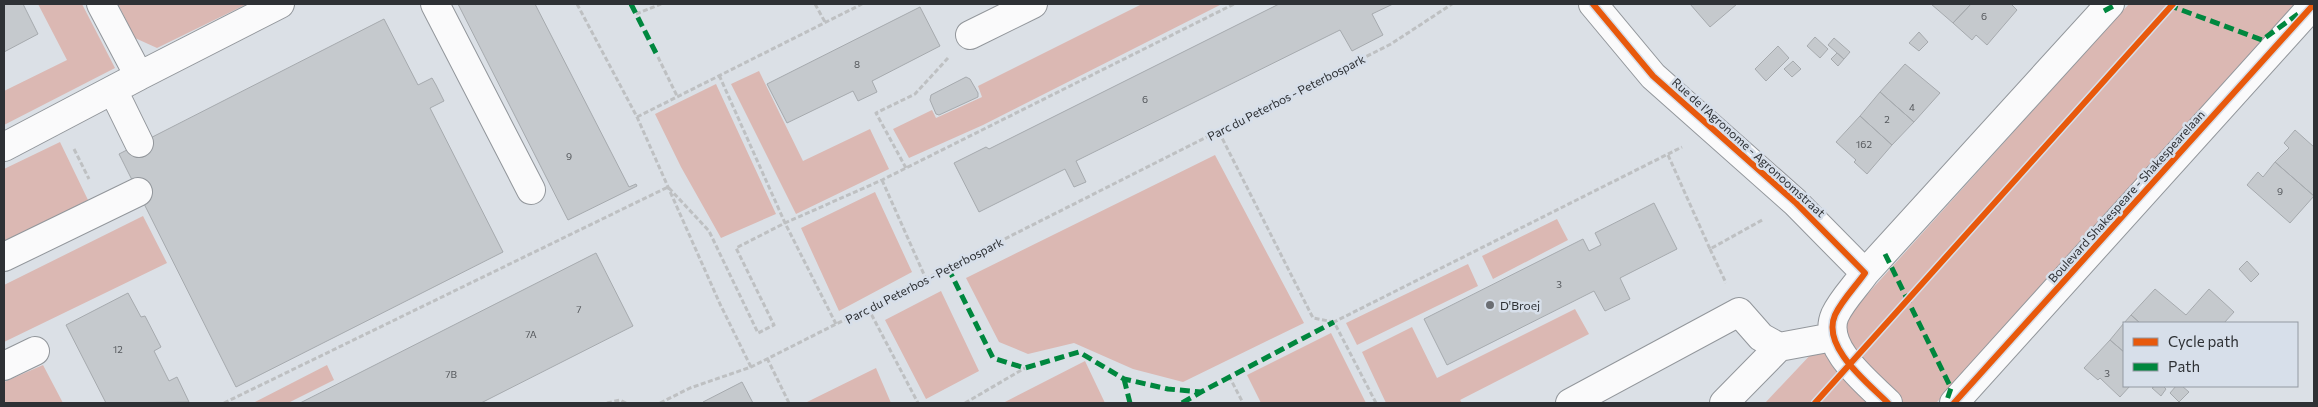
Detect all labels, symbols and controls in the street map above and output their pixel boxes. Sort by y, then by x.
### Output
house number: 6 [1981,10,1987,22]
street label: Parc du Peterbos - Peterbospark [1205,51,1368,143]
house number: 8 [854,58,860,70]
street label: Rue de l'Agronome - Agronoomstraat [1670,75,1828,219]
house number: 6 [1142,93,1148,105]
house number: 4 [1909,101,1915,113]
street label: Boulevard Shakespeare - Shakespearelaan [2045,107,2207,285]
house number: 2 [1884,113,1890,125]
house number: 162 [1856,138,1872,150]
house number: 9 [566,150,572,162]
house number: 9 [2277,185,2283,197]
street label: Parc du Peterbos - Peterbospark [843,234,1006,326]
house number: 3 [1556,278,1562,290]
place label: D'Broej [1500,298,1540,312]
marker: D'Broej [1484,299,1496,311]
house number: 7 [576,303,582,315]
legend [2123,322,2298,387]
house number: 7A [525,328,537,340]
text: Cycle path [2168,332,2239,350]
house number: 12 [113,343,123,355]
text: Path [2168,357,2200,375]
house number: 3 [2104,367,2110,379]
house number: 7B [445,368,457,380]

